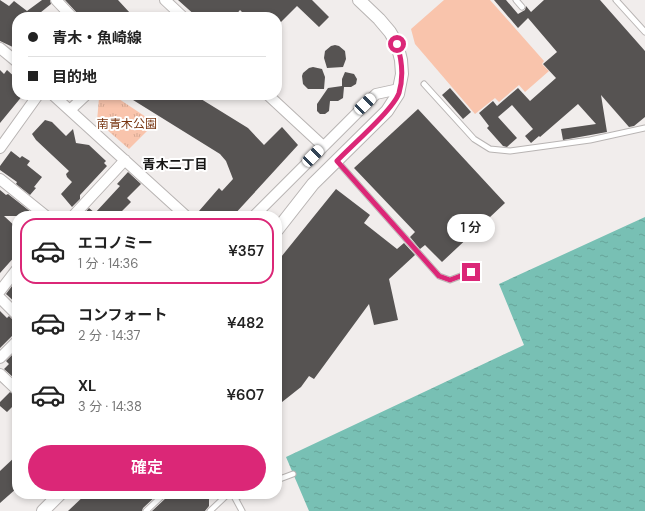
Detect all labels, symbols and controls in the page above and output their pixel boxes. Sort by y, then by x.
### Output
text: 青木・魚崎線 [52,28,142,48]
route start [388,35,406,53]
text: 目的地 [52,67,97,87]
car [352,91,378,117]
park label: 南青木公園 [97,116,157,132]
car [300,143,326,169]
district label: 青木二丁目 [142,156,208,173]
callout: 1 分 [447,214,495,242]
text: 1 分 [461,219,481,236]
icon: car [30,233,66,269]
text: エコノミー [78,233,153,253]
text: ¥357 [228,241,264,261]
text: 1 分 · 14:36 [78,255,138,272]
route end [462,263,480,281]
icon: car [30,305,66,341]
text: コンフォート [78,305,168,325]
text: ¥482 [227,313,264,333]
text: 2 分 · 14:37 [78,327,140,344]
text: XL [78,376,96,396]
icon: car [30,377,66,413]
text: ¥607 [227,385,264,405]
text: 3 分 · 14:38 [78,398,142,415]
button: 確定 [28,445,266,491]

